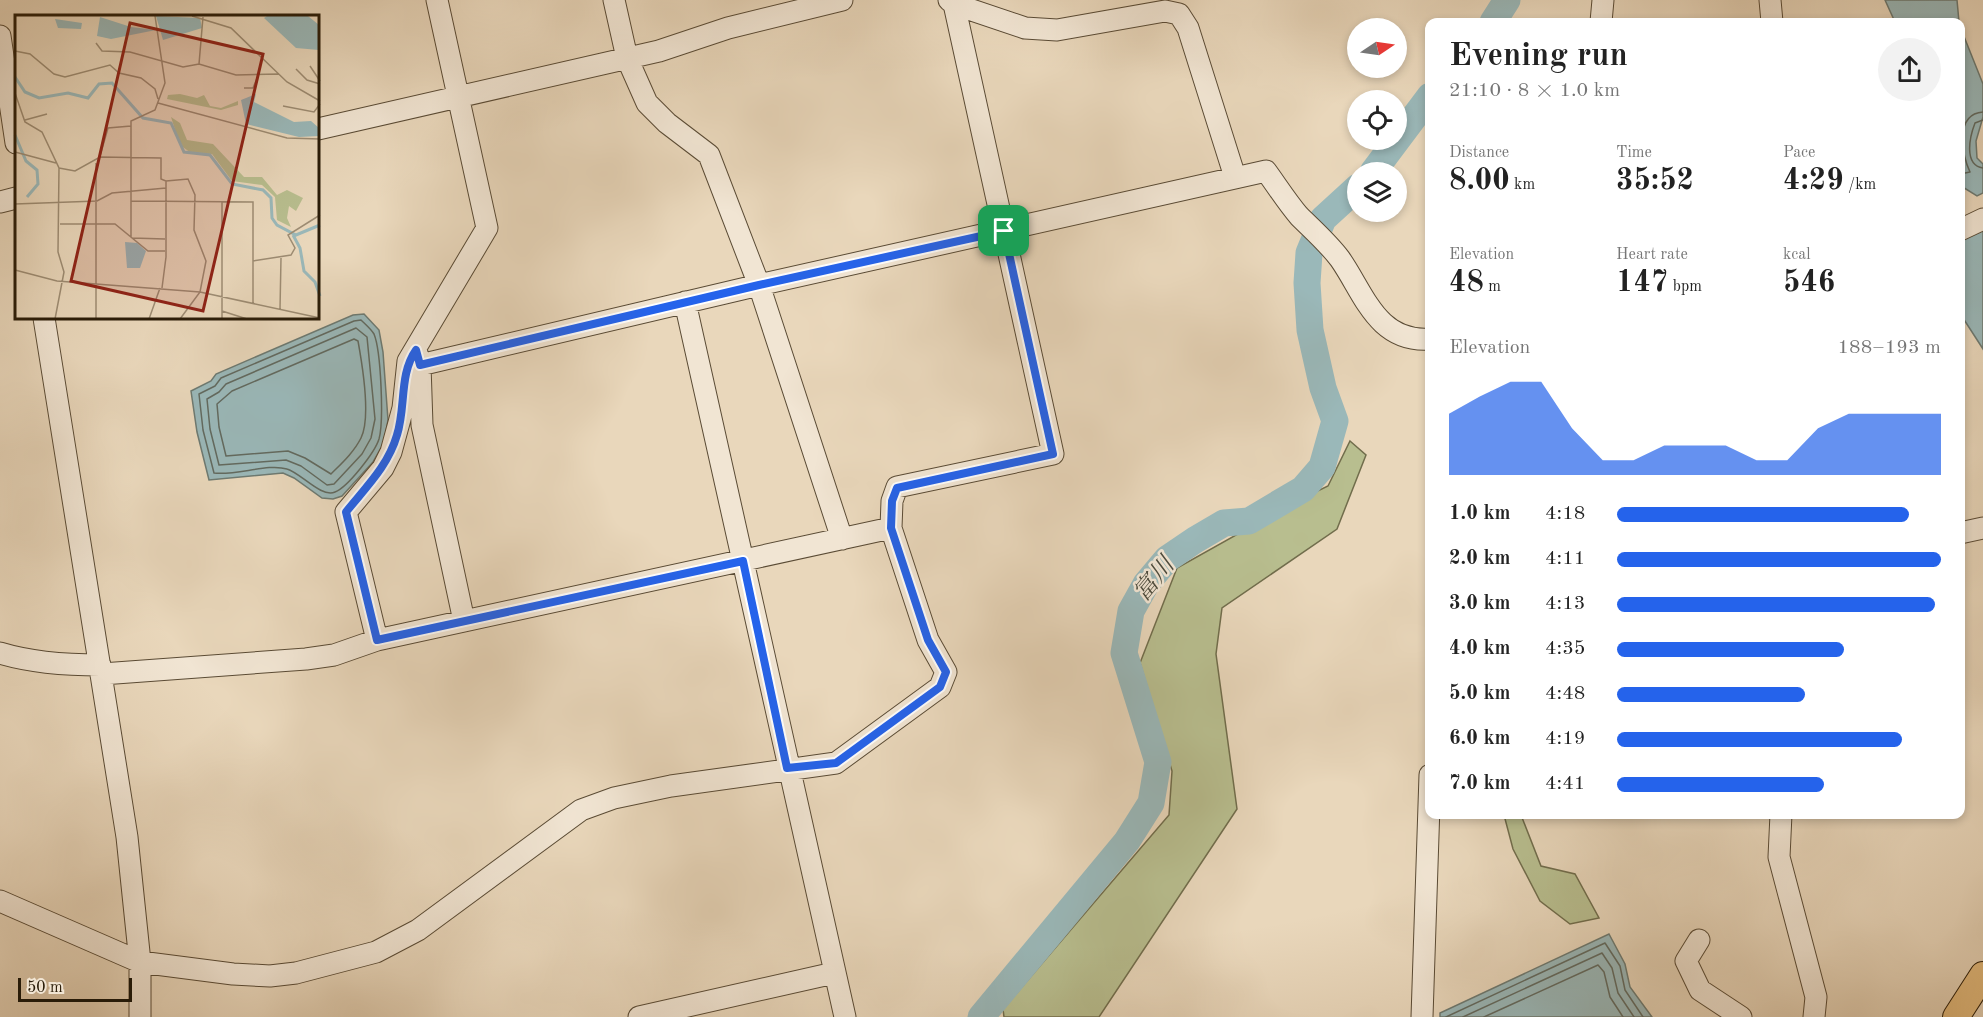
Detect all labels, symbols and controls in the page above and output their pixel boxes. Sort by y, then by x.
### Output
inset map [15,15,320,320]
north arrow [1347,18,1407,78]
map controls [1347,18,1407,222]
button: share [1878,38,1941,101]
text: Evening run [1449,40,1628,73]
text: 21:10 · 8 × 1.0 km [1449,81,1620,101]
button: locate [1347,90,1407,150]
text: Distance [1449,145,1509,161]
text: Time [1616,145,1652,161]
text: Pace [1783,145,1815,161]
button: layers [1347,162,1407,222]
text: 8.00 [1449,166,1510,196]
text: 35:52 [1616,166,1694,196]
text: 4:29 [1783,166,1844,196]
text: km [1510,177,1535,193]
text: /km [1844,177,1876,193]
pin [978,205,1029,256]
icon: arrive [987,214,1020,247]
text: Elevation [1449,247,1514,263]
text: Heart rate [1616,247,1688,263]
text: kcal [1783,247,1811,263]
text: 48 [1449,268,1484,298]
text: 147 [1616,268,1668,298]
text: 546 [1783,268,1835,298]
text: m [1484,279,1501,295]
text: bpm [1668,279,1702,295]
text: Elevation [1449,338,1530,358]
text: 188–193 m [1838,338,1941,358]
text: 1.0 km [1449,504,1511,524]
text: 4:18 [1545,504,1585,524]
text: 2.0 km [1449,549,1511,569]
text: 4:11 [1545,549,1585,569]
water label: 富川 [1128,550,1181,606]
text: 3.0 km [1449,594,1511,614]
text: 4:13 [1545,594,1585,614]
text: 4.0 km [1449,639,1511,659]
text: 4:35 [1545,639,1585,659]
text: 5.0 km [1449,684,1511,704]
text: 4:48 [1545,684,1585,704]
text: 6.0 km [1449,729,1511,749]
text: 4:19 [1545,729,1585,749]
text: 7.0 km [1449,774,1511,794]
text: 4:41 [1545,774,1585,794]
scale bar [18,975,132,1002]
text: 50 m [27,980,63,996]

